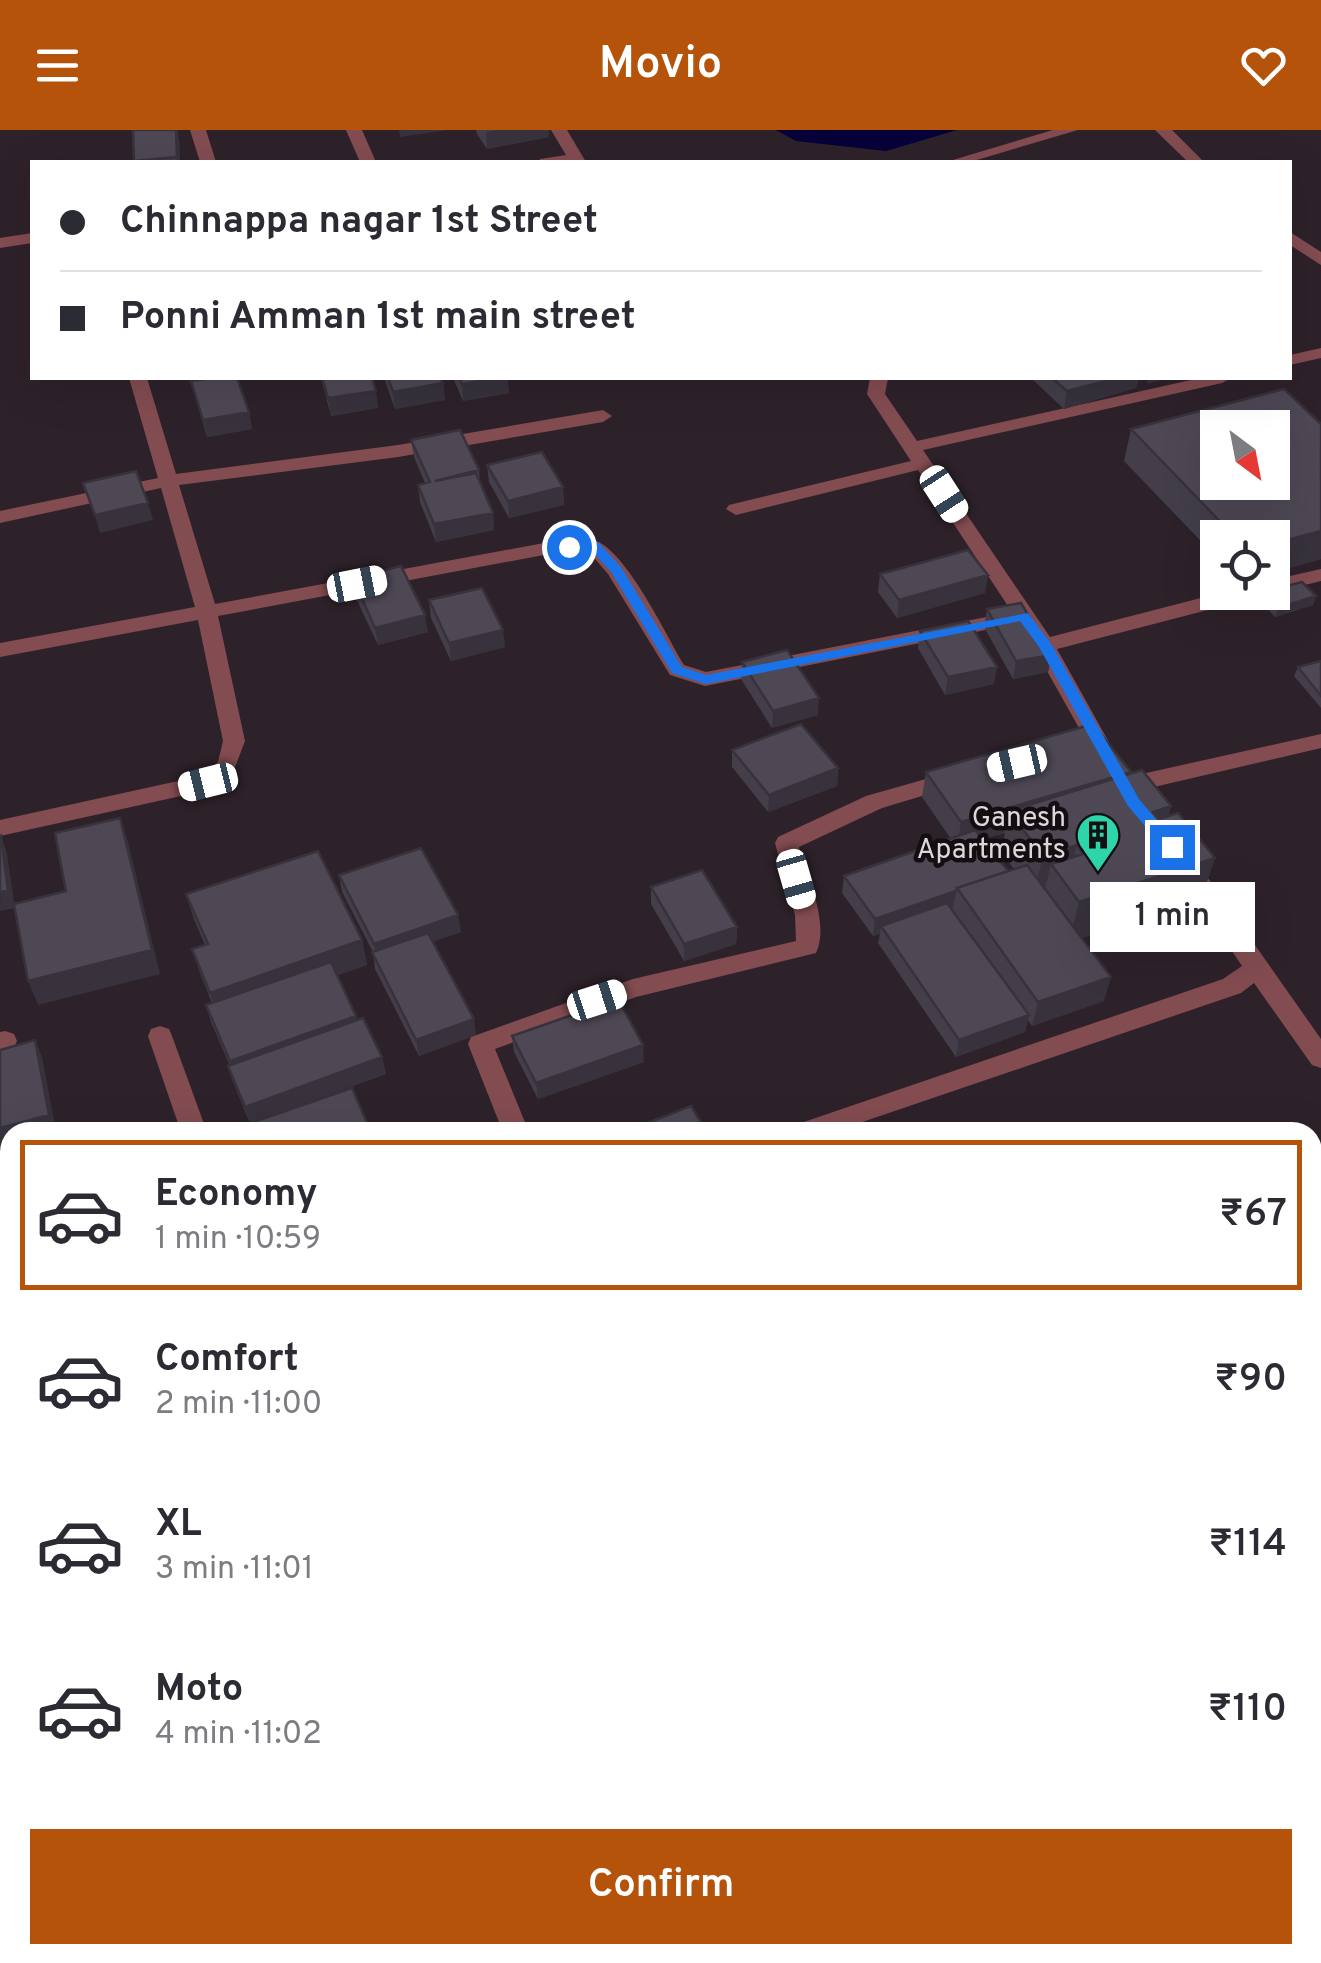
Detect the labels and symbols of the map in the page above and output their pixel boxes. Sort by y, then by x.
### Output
north arrow [1200,410,1290,500]
car [915,461,973,527]
route start [547,525,592,570]
car [325,564,389,604]
car [984,742,1050,784]
car [175,760,241,804]
place label: Ganesh Apartments [917,801,1066,869]
building icon: Ganesh Apartments [1075,812,1121,873]
route end [1150,825,1195,870]
car [773,846,819,912]
callout: 1 min [1090,882,1254,952]
car [564,976,630,1024]

